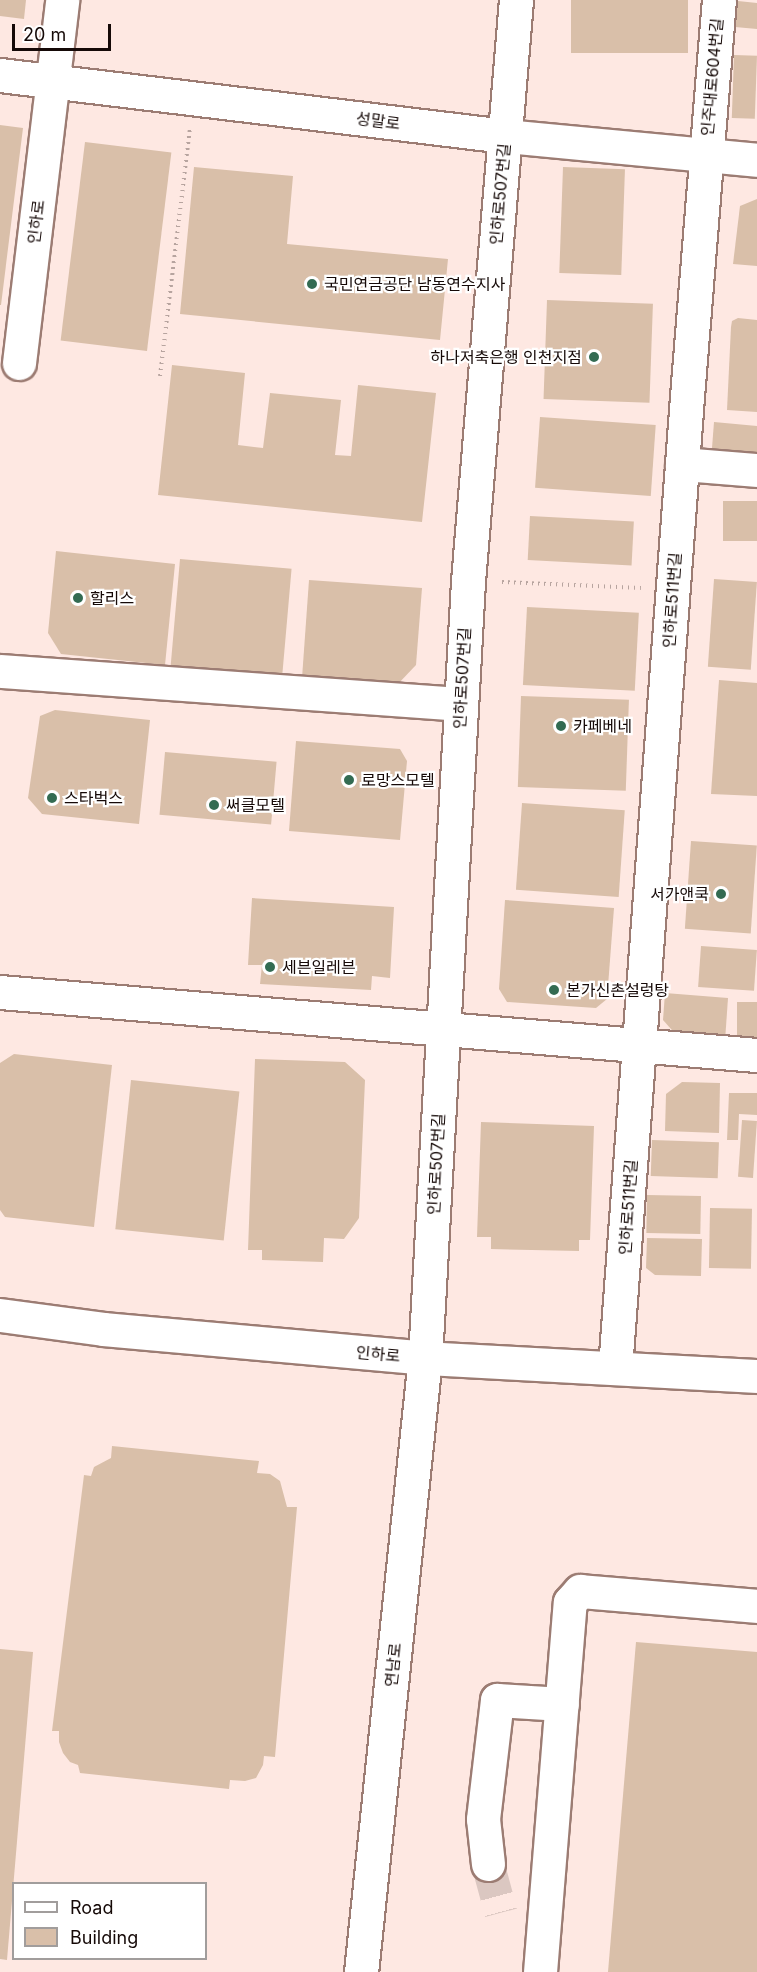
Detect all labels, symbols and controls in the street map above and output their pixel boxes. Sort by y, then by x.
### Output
scale bar [15,12,114,50]
street label: 인주대로604번길 [697,17,727,137]
text: 20 m [23,24,66,45]
street label: 성말로 [355,109,401,133]
street label: 인하로507번길 [486,142,514,246]
street label: 인하로 [24,199,48,245]
place label: 국민연금공단 남동연수지사 [324,274,505,294]
marker: 국민연금공단 남동연수지사 [305,277,319,291]
place label: 하나저축은행 인천지점 [430,347,582,367]
marker: 하나저축은행 인천지점 [587,350,601,364]
street label: 인하로511번길 [659,551,685,649]
place label: 할리스 [90,588,134,608]
marker: 할리스 [71,591,85,605]
street label: 인하로507번길 [450,626,474,730]
place label: 카페베네 [573,716,632,736]
marker: 카페베네 [554,719,568,733]
place label: 로망스모텔 [361,770,435,790]
marker: 로망스모텔 [342,773,356,787]
place label: 스타벅스 [64,788,123,808]
marker: 스타벅스 [45,791,59,805]
place label: 써클모텔 [226,795,285,815]
marker: 써클모텔 [207,798,221,812]
place label: 서가앤쿡 [650,884,709,904]
marker: 서가앤쿡 [714,887,728,901]
place label: 세븐일레븐 [282,957,356,977]
marker: 세븐일레븐 [263,960,277,974]
place label: 본가신촌설렁탕 [566,980,669,1000]
marker: 본가신촌설렁탕 [547,983,561,997]
street label: 인하로507번길 [424,1112,448,1216]
street label: 인하로511번길 [615,1158,641,1256]
street label: 인하로 [355,1343,401,1365]
street label: 연남로 [381,1642,405,1688]
legend [12,1882,207,1960]
text: Road [70,1897,113,1918]
text: Building [70,1927,138,1948]

